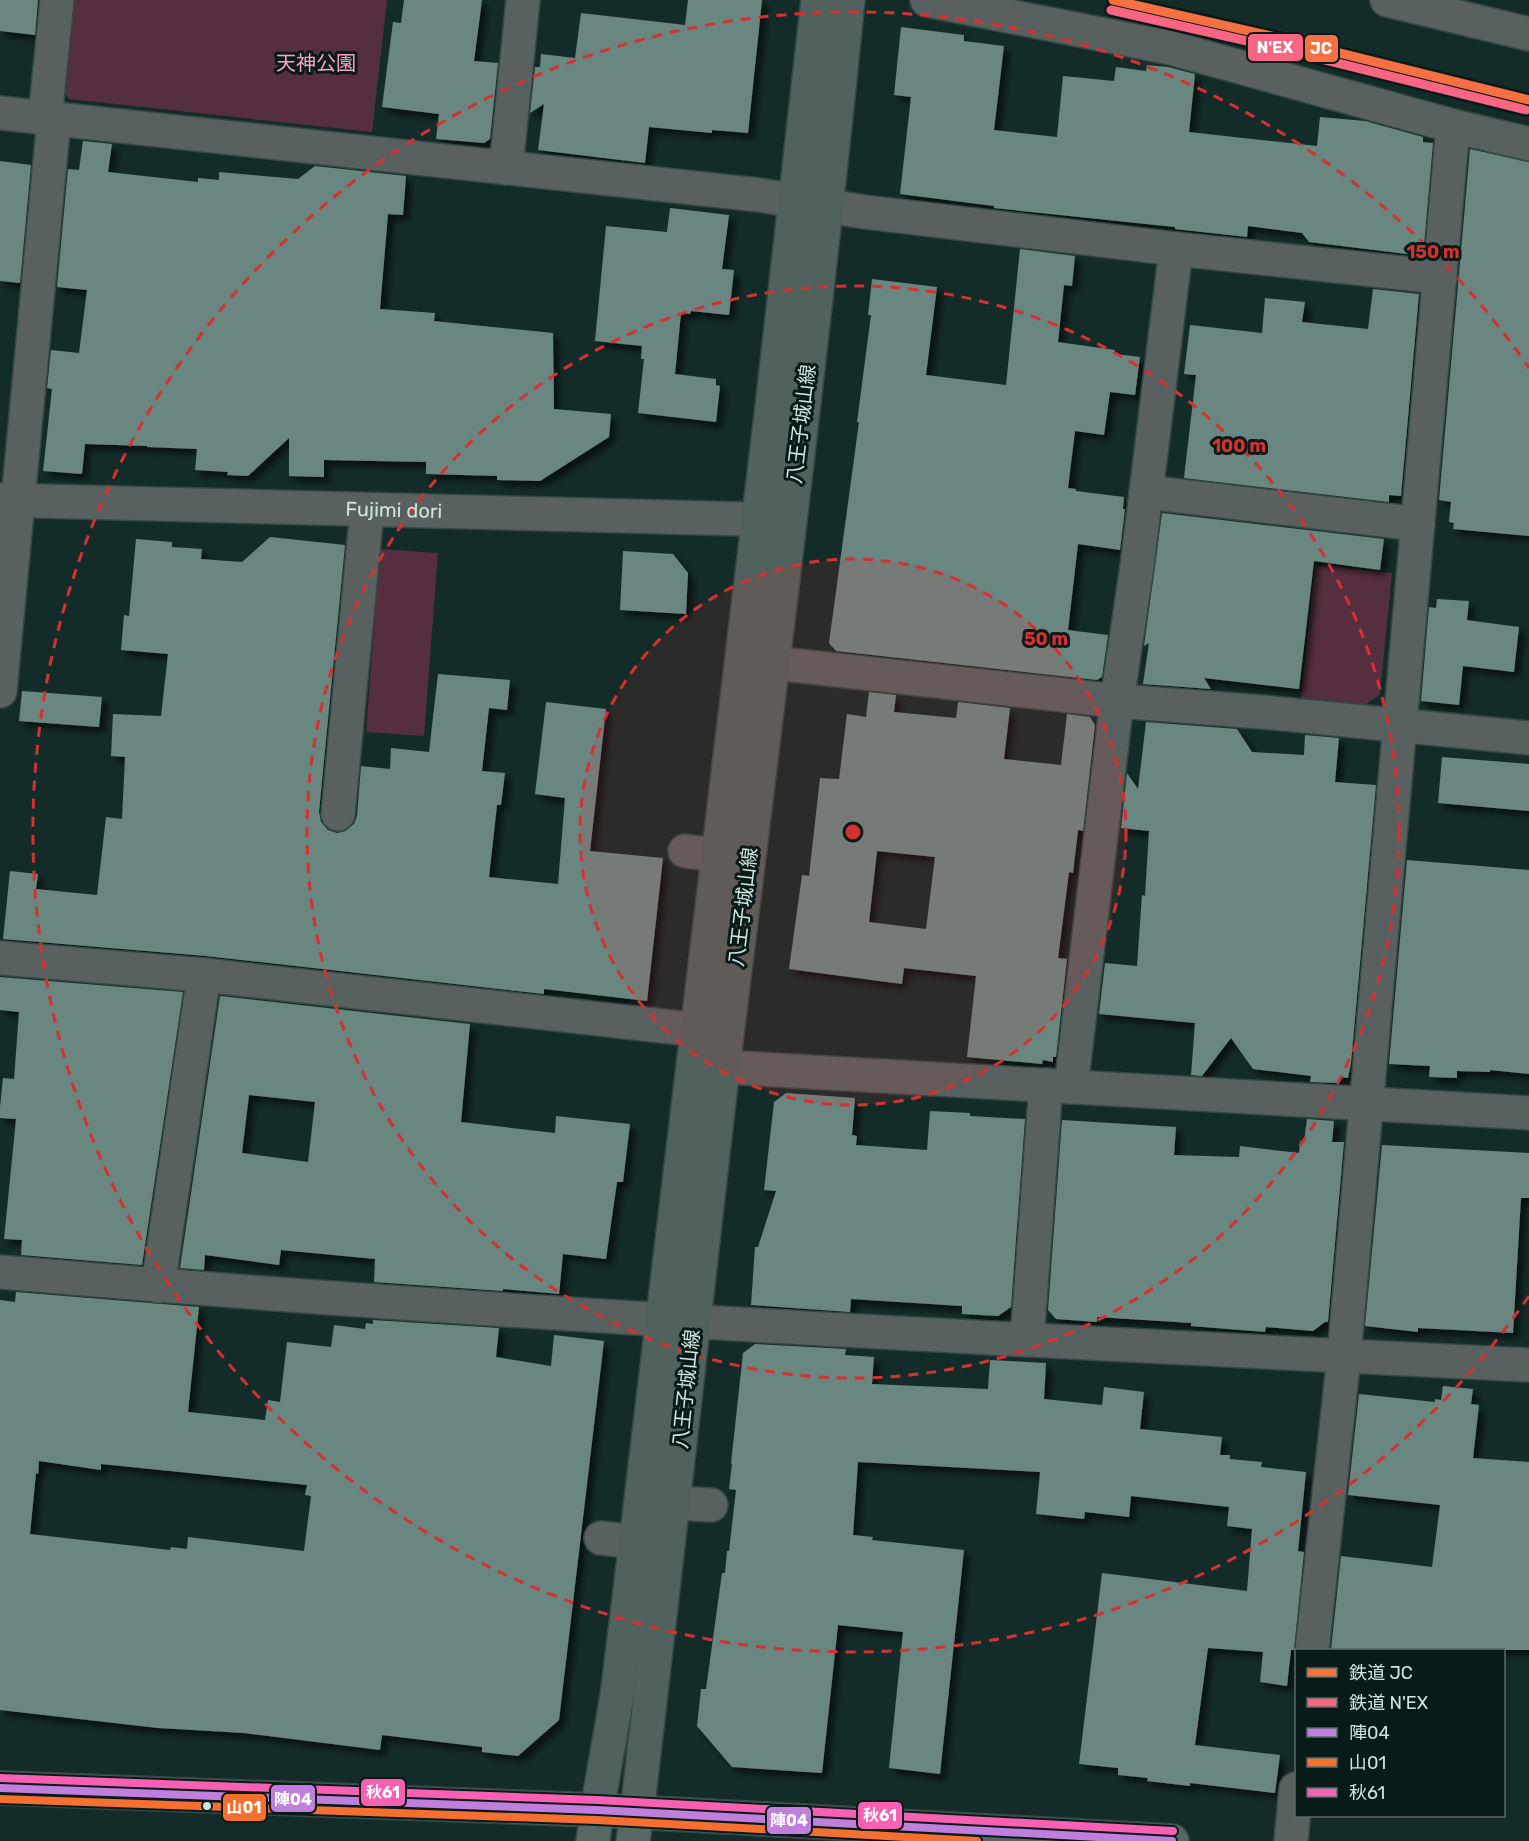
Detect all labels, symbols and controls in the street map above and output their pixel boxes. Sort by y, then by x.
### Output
line badge: N'EX [1247,33,1304,62]
line badge: JC [1304,34,1339,63]
text: N'EX [1257,38,1293,57]
text: JC [1310,39,1332,58]
park label: 天神公園 [276,51,356,75]
text: 150 m [1406,241,1460,263]
street label: 八王子城山線 [782,363,820,485]
text: 100 m [1212,435,1266,457]
street label: Fujimi dori [345,497,443,523]
text: 50 m [1024,628,1068,650]
centre of rings [843,822,863,842]
street label: 八王子城山線 [724,846,762,968]
street label: 八王子城山線 [668,1328,704,1450]
legend [1295,1649,1505,1817]
text: 鉄道 JC [1349,1662,1413,1684]
text: 鉄道 N'EX [1349,1692,1428,1714]
text: 陣04 [1349,1722,1390,1744]
text: 山01 [1349,1752,1386,1774]
line badge: 秋61 [360,1778,406,1807]
text: 秋61 [1349,1782,1385,1804]
text: 秋61 [366,1783,400,1802]
line badge: 陣04 [270,1784,316,1813]
text: 陣04 [274,1790,312,1809]
line badge: 山01 [222,1793,267,1822]
text: 山01 [227,1798,261,1817]
unlabelled marker [201,1800,213,1812]
line badge: 秋61 [857,1801,903,1830]
line badge: 陣04 [766,1806,812,1835]
text: 秋61 [863,1806,897,1825]
text: 陣04 [770,1811,808,1830]

